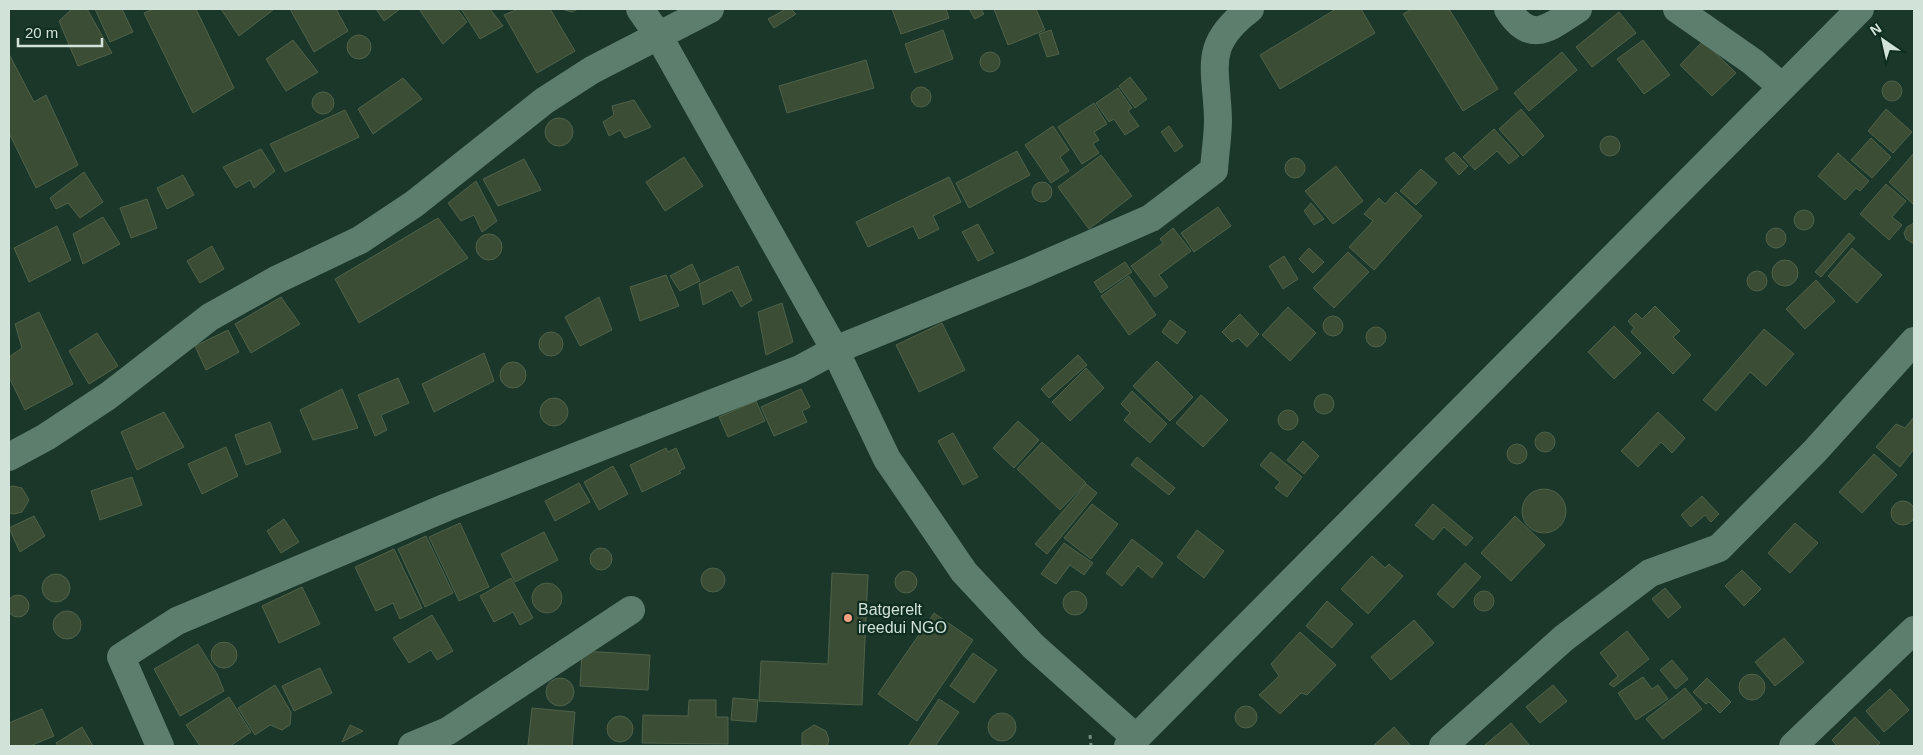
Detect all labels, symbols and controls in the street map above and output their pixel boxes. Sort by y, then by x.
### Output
scale bar [18,15,101,47]
north arrow [1858,15,1908,65]
text: N [1867,20,1884,39]
text: 20 m [25,24,58,41]
place label: Batgerelt ireedui NGO [858,601,947,636]
marker: Batgerelt ireedui NGO [842,612,854,624]

